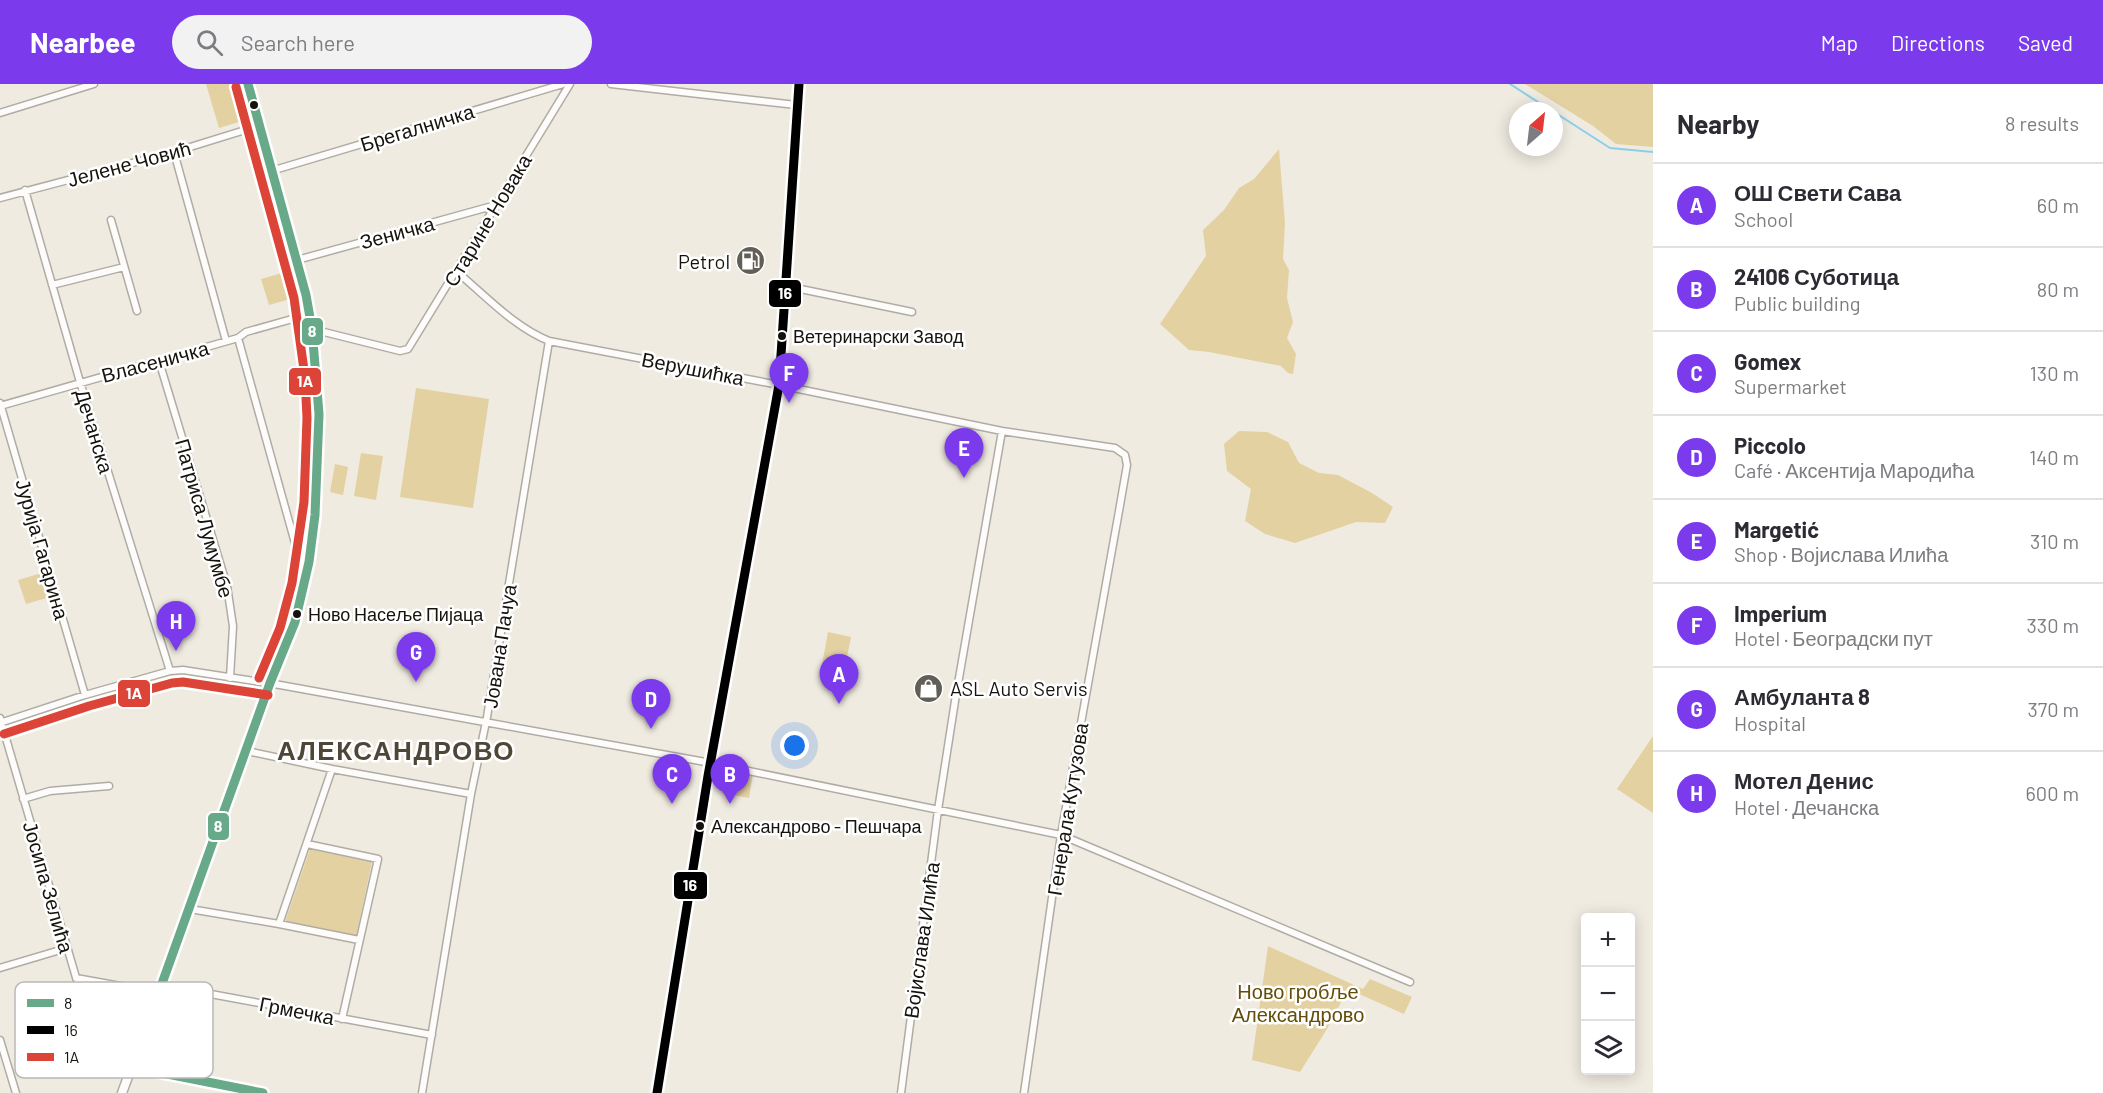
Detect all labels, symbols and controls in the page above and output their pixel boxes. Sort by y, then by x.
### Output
search box [172,15,592,69]
text: Nearbee [30,25,136,59]
icon: search [193,26,226,59]
text: Search here [241,29,355,55]
text: Map [1821,30,1858,55]
text: Directions [1891,30,1985,55]
text: Saved [2018,30,2073,55]
street label: Брегалничка [357,98,478,156]
unlabelled marker [248,99,260,111]
north arrow [1509,102,1563,156]
text: Nearby [1677,108,1759,139]
text: 8 results [2005,111,2079,135]
street label: Јелене Човић [65,135,193,191]
street label: Старине Новака [438,149,536,291]
text: ОШ Свети Сава [1734,179,1901,205]
text: A [1690,193,1703,217]
text: 60 m [2037,193,2079,217]
text: School [1734,207,1793,231]
street label: Зеничка [357,210,438,253]
fuel station icon: Petrol [735,245,767,277]
place label: Petrol [678,249,730,273]
text: 24106 Суботица [1734,263,1899,289]
text: B [1690,277,1703,301]
text: 80 m [2037,277,2079,301]
line badge: 16 [768,279,802,308]
text: 16 [778,283,793,302]
text: Public building [1734,291,1860,315]
line badge: 8 [301,317,324,346]
text: 8 [308,321,317,340]
place label: Ветеринарски Завод [793,325,964,347]
marker: Ветеринарски Завод [776,330,788,342]
street label: Власеничка [99,335,212,387]
street label: Верушићка [640,346,747,390]
text: Gomex [1734,348,1801,374]
pin: F [770,354,808,403]
text: C [1690,361,1703,385]
text: 130 m [2030,361,2079,385]
line badge: 1A [288,367,322,396]
text: 1A [297,371,313,390]
text: Supermarket [1734,374,1847,398]
street label: Дечанска [71,386,119,477]
pin: E [944,428,984,478]
text: Piccolo [1734,432,1806,458]
street label: Патриса Лумумбе [171,436,239,600]
text: D [1690,445,1703,469]
text: 140 m [2029,445,2079,469]
text: Café · Аксентија Мародића [1734,458,1974,482]
street label: Јурија Гагарина [11,476,75,623]
text: Margetić [1734,516,1819,542]
text: E [1691,529,1702,553]
text: 310 m [2030,529,2079,553]
text: Shop · Војислава Илића [1734,542,1948,566]
street label: Јована Пачуа [477,581,521,710]
text: Imperium [1734,600,1827,626]
pin: H [156,602,195,651]
place label: Ново Насеље Пијаца [308,603,484,625]
marker: Ново Насеље Пијаца [291,608,303,620]
text: F [1691,613,1702,637]
text: 330 m [2027,613,2079,637]
text: Hotel · Београдски пут [1734,626,1933,650]
pin: G [396,632,436,682]
pin: A [820,654,858,704]
shop icon: ASL Auto Servis [913,672,945,704]
place label: ASL Auto Servis [950,676,1088,700]
line badge: 1A [117,679,151,708]
pin: D [632,680,670,729]
text: 1A [126,683,142,702]
text: Амбуланта 8 [1734,683,1870,709]
text: G [1690,697,1703,721]
text: 370 m [2027,697,2079,721]
text: Hospital [1734,711,1806,735]
street label: Генерала Кутузова [1042,720,1093,897]
your location [780,731,809,760]
district label: АЛЕКСАНДРОВО [277,734,515,765]
pin: C [652,754,692,804]
pin: B [710,754,750,804]
text: Мотел Денис [1734,767,1874,793]
text: H [1690,781,1703,805]
text: 600 m [2026,781,2079,805]
text: Hotel · Дечанска [1734,795,1879,819]
line badge: 8 [207,812,230,841]
place label: Александрово - Пешчара [711,815,923,837]
text: 8 [214,816,223,835]
street label: Јосипа Зелића [19,818,80,956]
marker: Александрово - Пешчара [694,820,706,832]
street label: Војислава Илића [898,859,944,1020]
line badge: 16 [673,871,708,900]
text: 16 [683,875,698,894]
map controls [1581,913,1635,1075]
button: + [1581,913,1635,967]
button: − [1581,967,1635,1021]
park label: Ново гробље Александрово [1232,979,1364,1026]
legend [15,982,213,1078]
street label: Грмечка [258,991,337,1029]
text: 8 [64,993,72,1012]
text: 16 [64,1020,78,1039]
button: layers [1581,1021,1635,1075]
text: 1A [64,1047,80,1066]

